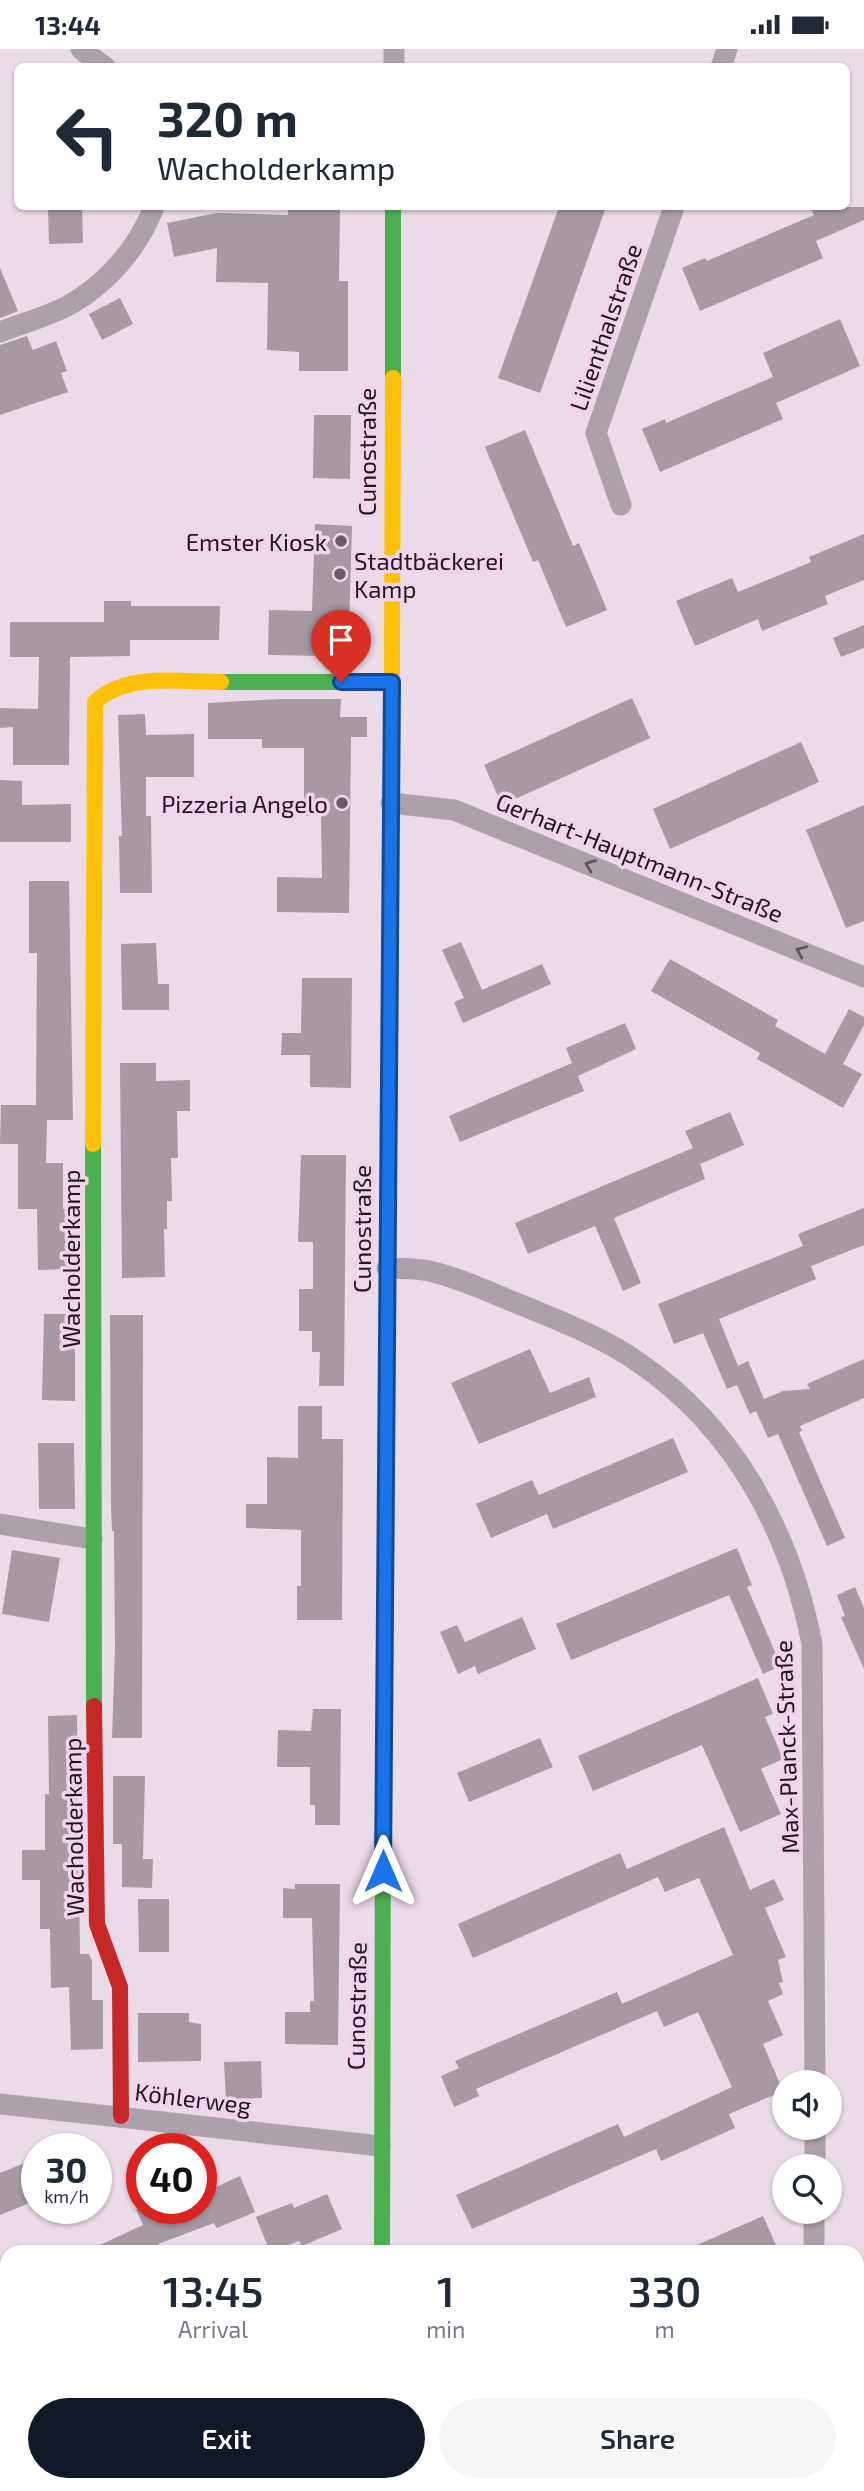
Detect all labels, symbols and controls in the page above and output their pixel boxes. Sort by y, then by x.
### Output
text: 13:44 [35,9,101,40]
text: 320 m [157,88,298,147]
icon: left [42,91,133,182]
text: Wacholderkamp [157,148,395,186]
street label: Lilienthalstraße [563,240,647,414]
street label: Cunostraße [352,388,381,516]
place label: Emster Kiosk [186,527,327,556]
marker: Emster Kiosk [333,533,349,549]
place label: Stadtbäckerei Kamp [354,546,504,603]
marker: Stadtbäckerei Kamp [332,566,348,582]
pin [311,610,371,682]
icon: arrive [322,621,360,659]
street label: Gerhart-Hauptmann-Straße [492,786,788,928]
place label: Pizzeria Angelo [161,789,328,818]
marker: Pizzeria Angelo [334,795,350,811]
one-way arrow [585,859,597,873]
one-way arrow [796,945,808,959]
street label: Cunostraße [347,1165,376,1293]
street label: Wacholderkamp [56,1170,85,1348]
street label: Max-Planck-Straße [768,1640,804,1854]
street label: Wacholderkamp [57,1737,89,1917]
position arrow [346,1834,420,1908]
street label: Cunostraße [340,1942,372,2070]
map controls [772,2070,842,2224]
button: sound [772,2070,842,2140]
street label: Köhlerweg [133,2076,253,2120]
speed limit sign: 40 [126,2133,217,2224]
text: 30 [46,2148,87,2190]
button: search [772,2154,842,2224]
text: km/h [44,2185,89,2207]
text: 13:45 [163,2265,264,2315]
text: 1 [437,2265,455,2315]
text: 330 [628,2265,701,2315]
text: Arrival [178,2315,248,2343]
text: min [426,2315,465,2343]
text: m [655,2315,675,2343]
button: Exit [28,2398,425,2478]
button: Share [439,2398,836,2478]

